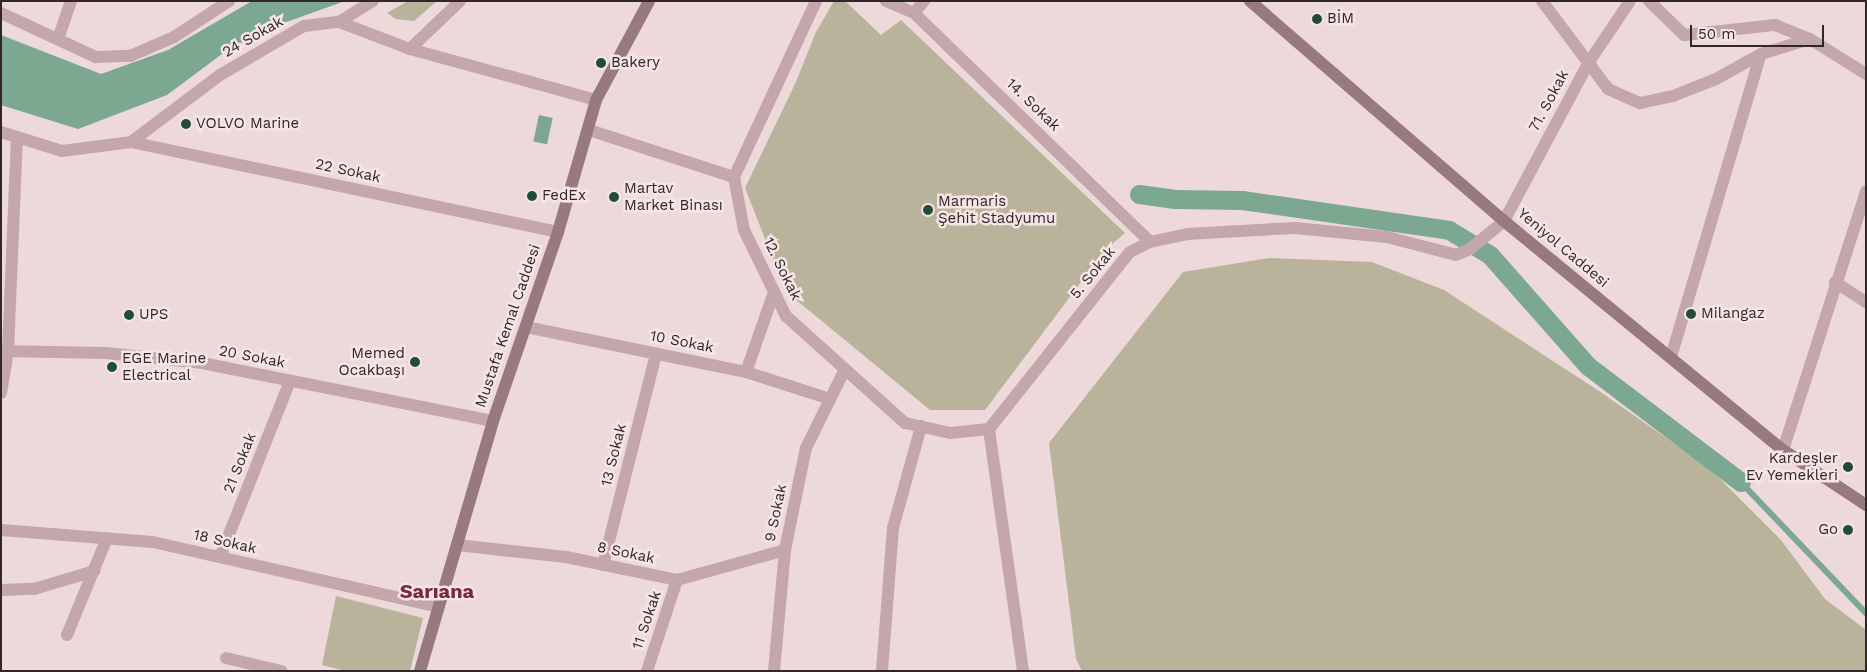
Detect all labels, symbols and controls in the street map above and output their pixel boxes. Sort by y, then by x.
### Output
place label: BİM [1327,10,1354,28]
street label: 24 Sokak [220,13,286,61]
marker: BİM [1311,13,1323,25]
scale bar [1692,15,1826,47]
text: 50 m [1698,25,1735,43]
place label: Bakery [611,54,660,72]
marker: Bakery [595,57,607,69]
street label: 71. Sokak [1525,67,1573,135]
street label: 14. Sokak [1002,75,1064,135]
place label: VOLVO Marine [196,115,299,133]
marker: VOLVO Marine [180,118,192,130]
street label: 22 Sokak [314,155,382,187]
place label: Martav Market Binası [624,179,723,214]
place label: FedEx [542,187,586,205]
marker: FedEx [526,190,538,202]
marker: Martav Market Binası [608,191,620,203]
place label: Marmaris Şehit Stadyumu [938,192,1055,227]
marker: Marmaris Şehit Stadyumu [922,204,934,216]
street label: Yeniyol Caddesi [1514,204,1612,292]
street label: 12. Sokak [759,235,805,303]
street label: Mustafa Kemal Caddesi [471,242,545,410]
street label: 5. Sokak [1067,243,1119,303]
place label: Milangaz [1701,305,1765,323]
place label: UPS [139,306,168,324]
marker: Milangaz [1685,308,1697,320]
marker: UPS [123,309,135,321]
street label: 10 Sokak [649,327,715,357]
street label: 20 Sokak [217,342,287,372]
place label: Memed Ocakbaşı [339,344,405,379]
place label: EGE Marine Electrical [122,349,206,384]
marker: Memed Ocakbaşı [409,356,421,368]
marker: EGE Marine Electrical [106,361,118,373]
street label: 13 Sokak [598,422,630,488]
street label: 21 Sokak [220,430,260,496]
place label: Kardeşler Ev Yemekleri [1745,449,1838,484]
marker: Kardeşler Ev Yemekleri [1842,461,1854,473]
street label: 9 Sokak [761,483,791,543]
place label: Go [1818,521,1838,539]
marker: Go [1842,524,1854,536]
street label: 18 Sokak [192,526,258,558]
street label: 8 Sokak [596,538,656,568]
district label: Sarıana [400,579,474,603]
street label: 11 Sokak [629,588,665,652]

